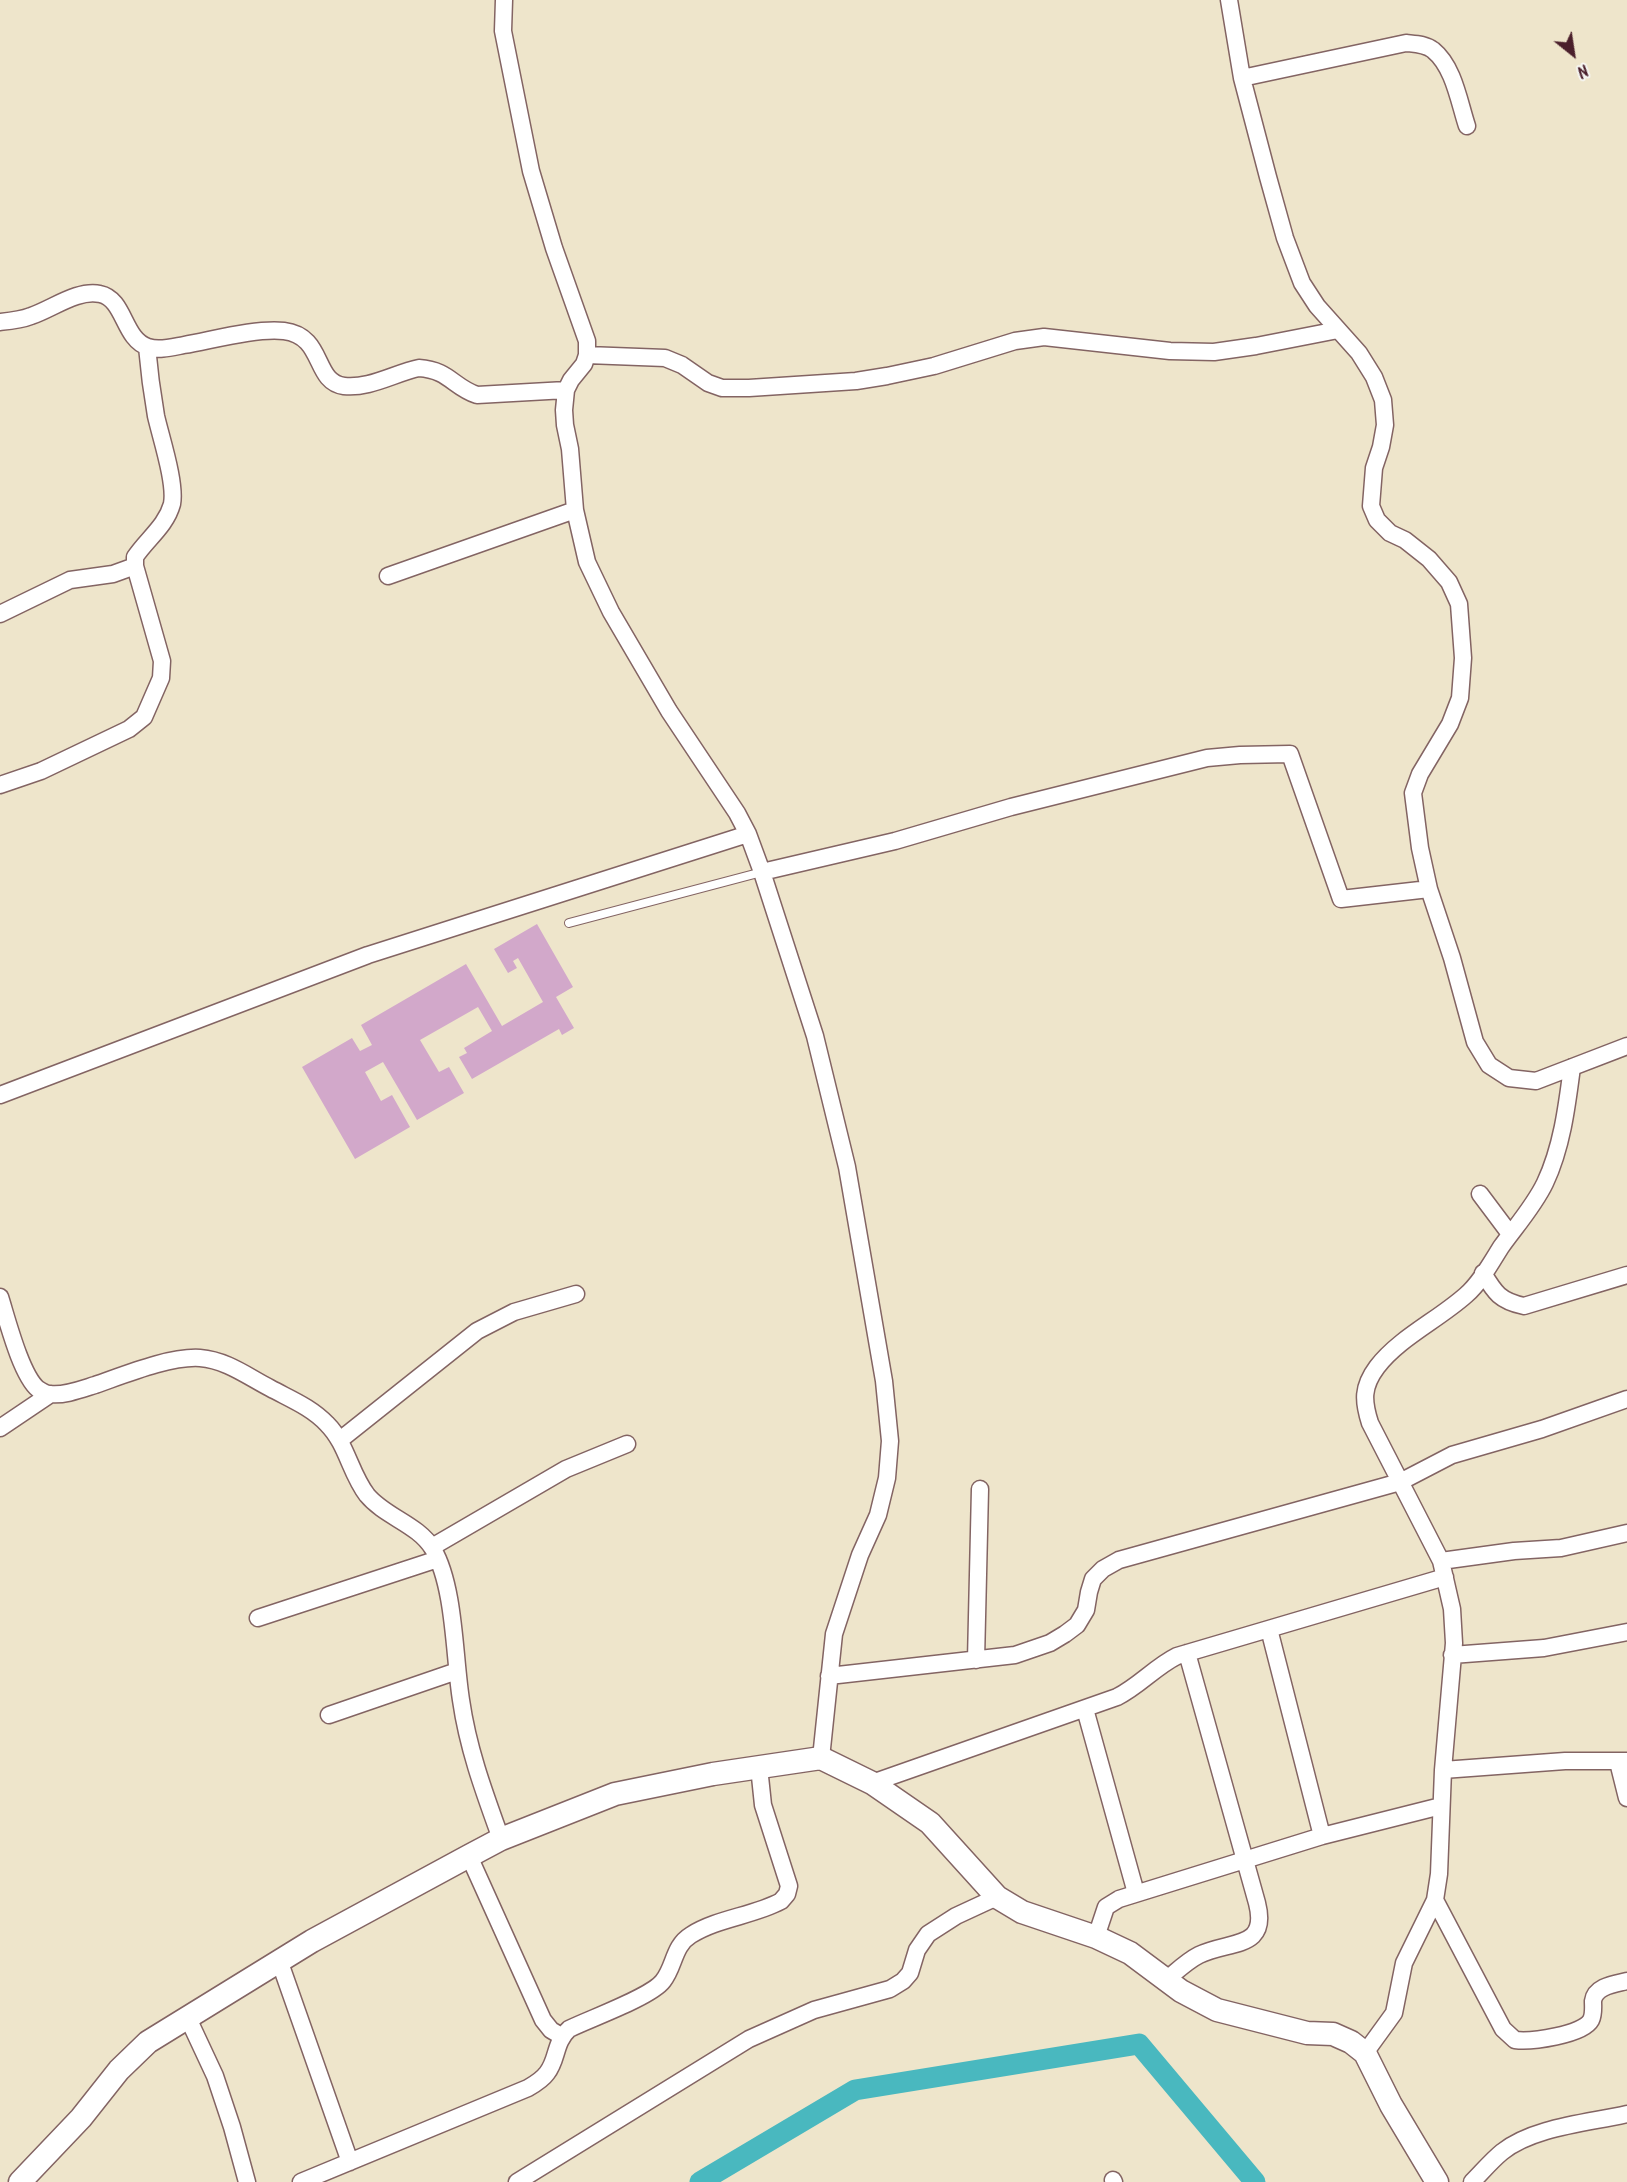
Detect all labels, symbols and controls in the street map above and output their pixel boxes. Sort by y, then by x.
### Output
north arrow [1543,24,1603,84]
text: N [1572,57,1593,83]

